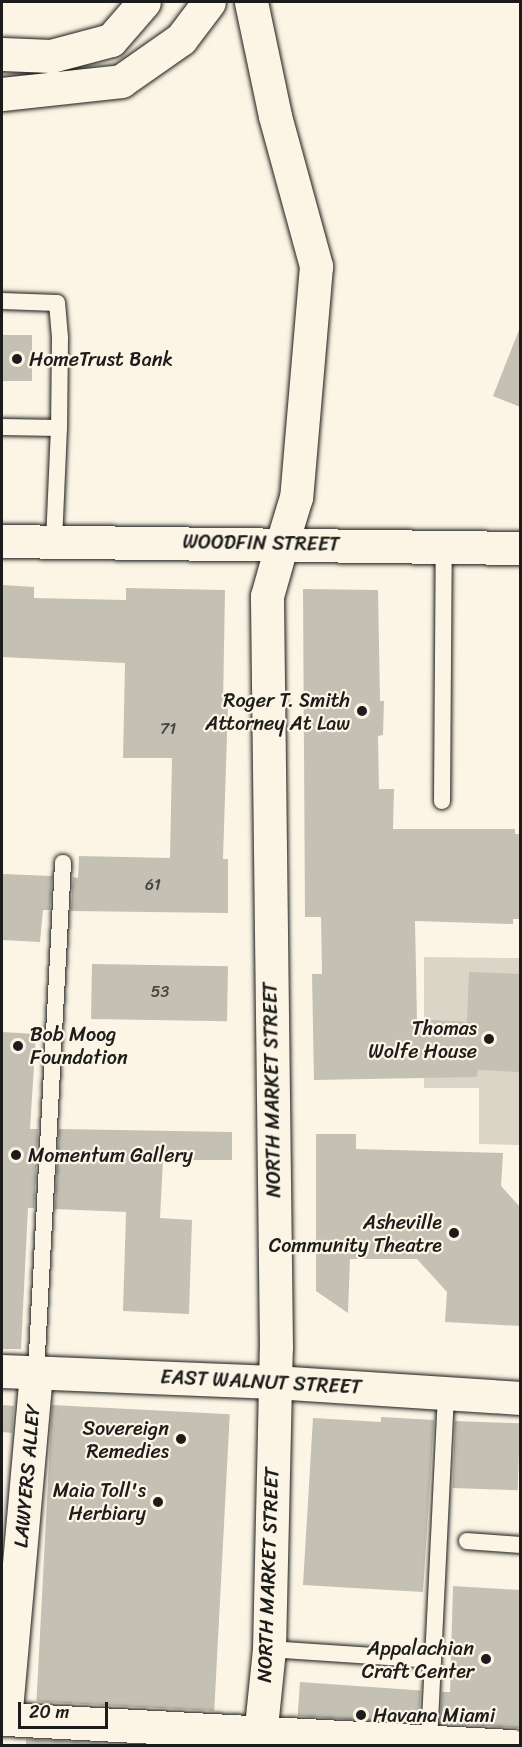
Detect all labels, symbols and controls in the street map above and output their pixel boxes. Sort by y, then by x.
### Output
place label: HomeTrust Bank [29,347,173,371]
marker: HomeTrust Bank [10,352,24,366]
street label: WOODFIN STREET [182,530,340,556]
place label: Roger T. Smith Attorney At Law [205,688,350,735]
marker: Roger T. Smith Attorney At Law [355,704,369,718]
house number: 71 [160,719,176,739]
house number: 61 [145,875,161,895]
street label: NORTH MARKET STREET [258,981,286,1199]
house number: 53 [151,982,169,1002]
place label: Thomas Wolfe House [368,1016,477,1063]
place label: Bob Moog Foundation [30,1022,128,1069]
marker: Thomas Wolfe House [482,1032,496,1046]
marker: Bob Moog Foundation [11,1039,25,1053]
place label: Momentum Gallery [28,1143,193,1167]
marker: Momentum Gallery [9,1148,23,1162]
place label: Asheville Community Theatre [269,1210,442,1257]
marker: Asheville Community Theatre [447,1226,461,1240]
street label: EAST WALNUT STREET [160,1365,362,1399]
street label: LAWYERS ALLEY [9,1403,45,1549]
place label: Sovereign Remedies [82,1416,169,1463]
marker: Sovereign Remedies [174,1432,188,1446]
street label: NORTH MARKET STREET [252,1466,284,1684]
place label: Maia Toll's Herbiary [52,1478,146,1525]
marker: Maia Toll's Herbiary [151,1495,165,1509]
place label: Appalachian Craft Center [360,1636,474,1683]
marker: Appalachian Craft Center [479,1652,493,1666]
scale bar [21,1690,111,1728]
text: 20 m [29,1696,69,1728]
place label: Havana Miami [373,1703,495,1727]
marker: Havana Miami [354,1708,368,1722]

